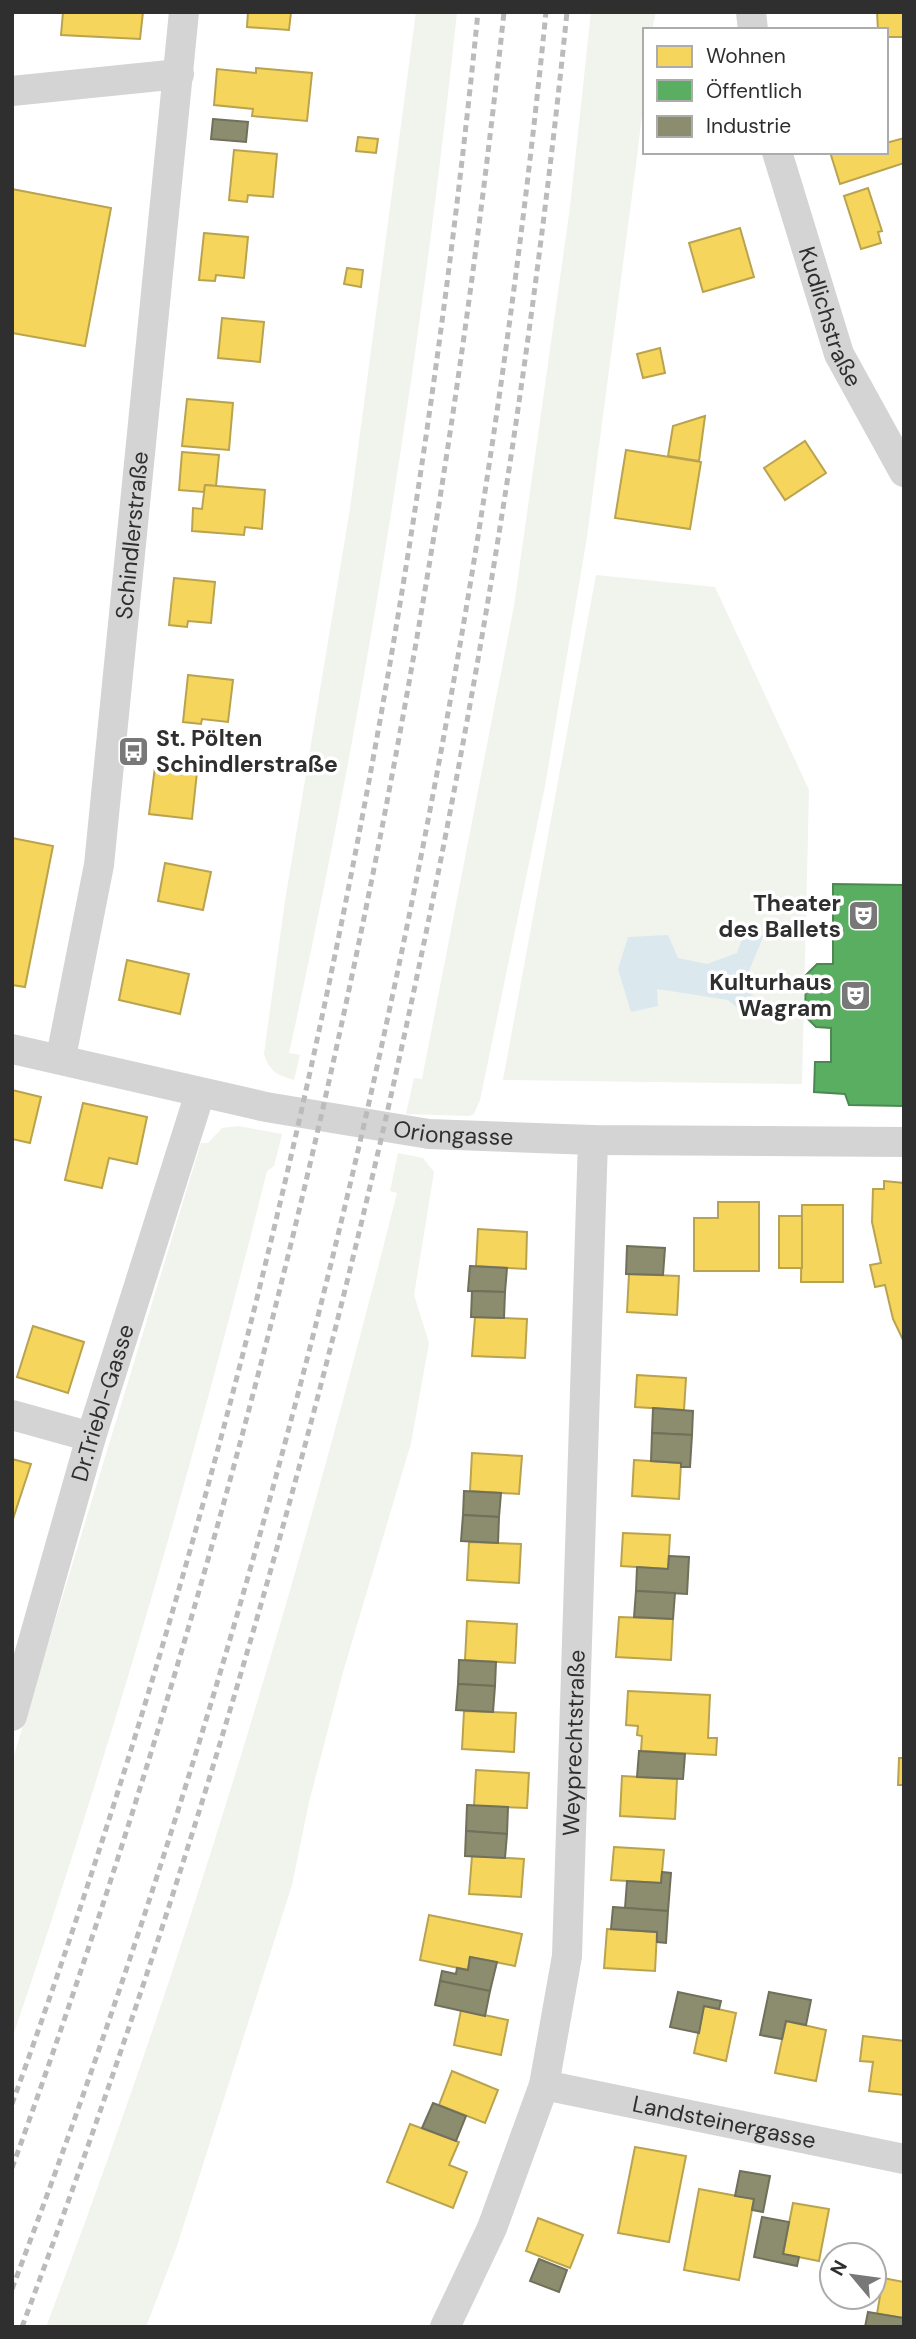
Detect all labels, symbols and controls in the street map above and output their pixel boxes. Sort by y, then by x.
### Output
legend [643,28,888,154]
text: Wohnen [706,42,786,70]
text: Öffentlich [706,77,802,105]
text: Industrie [706,112,791,140]
street label: Kudlichstraße [792,243,869,392]
street label: Schindlerstraße [109,450,155,621]
place label: St. Pölten Schindlerstraße [156,723,338,779]
bus stop icon: St. Pölten Schindlerstraße [116,734,150,768]
place label: Theater des Ballets [718,888,841,944]
theatre icon: Theater des Ballets [847,899,881,933]
place label: Kulturhaus Wagram [709,967,832,1023]
theatre icon: Kulturhaus Wagram [838,978,872,1012]
street label: Oriongasse [391,1113,514,1152]
street label: Dr.Triebl-Gasse [64,1320,141,1485]
street label: Weyprechtstraße [556,1649,592,1837]
street label: Landsteinergasse [630,2089,819,2156]
north arrow [818,2241,888,2311]
text: N [824,2256,853,2280]

